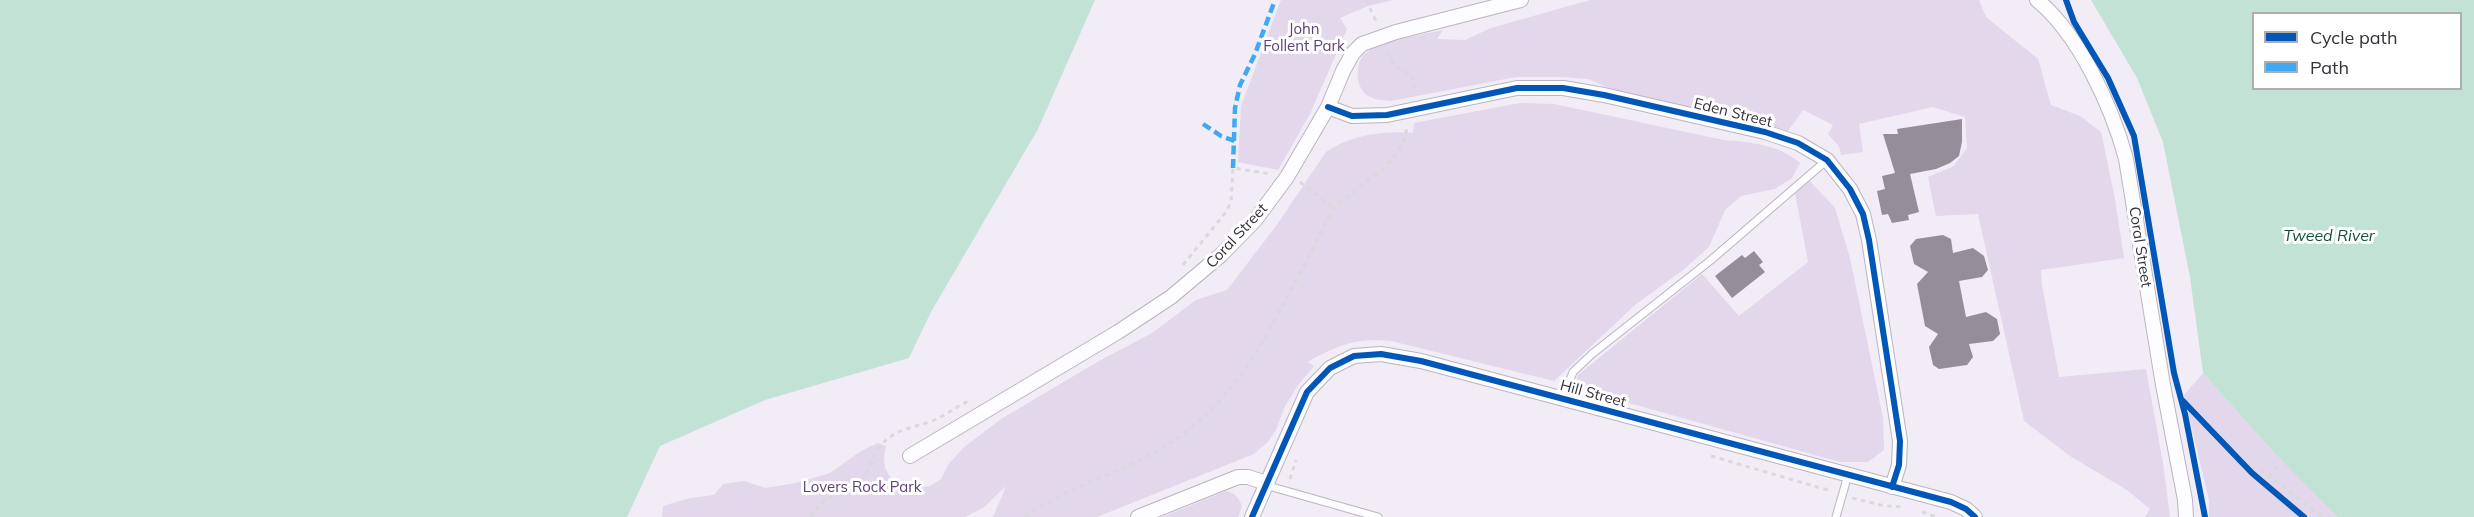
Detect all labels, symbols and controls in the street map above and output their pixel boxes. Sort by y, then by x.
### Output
legend [2252,12,2462,90]
park label: John Follent Park [1263,20,1345,55]
text: Cycle path [2310,26,2397,49]
text: Path [2310,56,2349,79]
street label: Eden Street [1692,95,1774,131]
street label: Coral Street [1203,200,1271,272]
street label: Coral Street [2125,205,2155,289]
water label: Tweed River [2283,226,2375,246]
street label: Hill Street [1558,377,1628,411]
park label: Lovers Rock Park [803,478,921,496]

